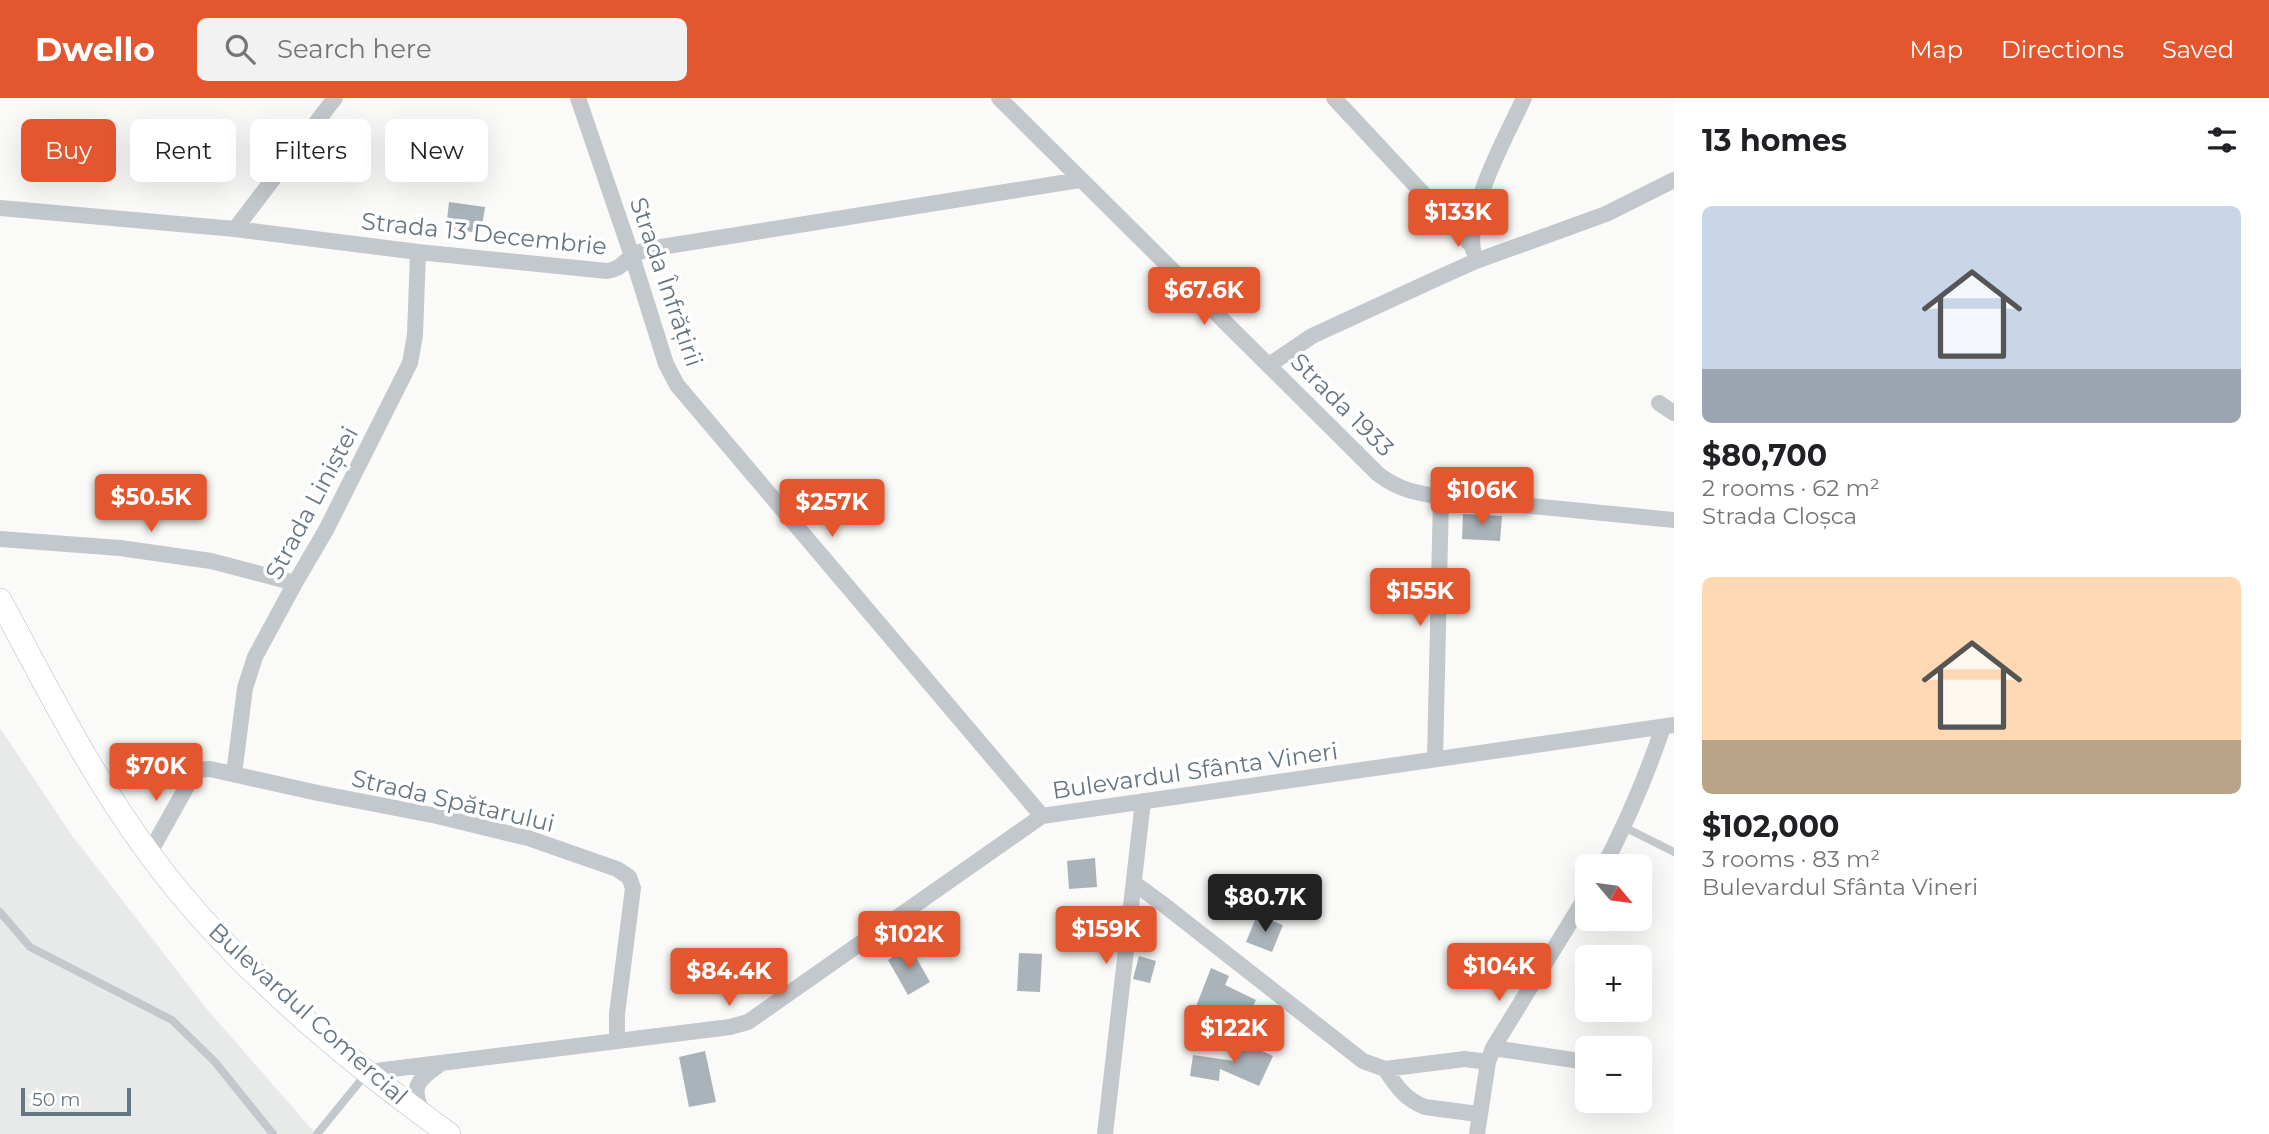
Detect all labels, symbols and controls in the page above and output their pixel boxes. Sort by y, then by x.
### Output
search box [197,18,687,81]
text: Dwello [35,29,155,69]
icon: search [221,30,259,68]
text: Search here [277,33,432,65]
text: Map [1910,35,1963,64]
text: Directions [2001,35,2124,64]
text: Saved [2162,35,2234,64]
chip: Buy [21,119,116,182]
chip: Rent [130,119,236,182]
chip: Filters [250,119,371,182]
chip: New [385,119,488,182]
icon: filters [2203,121,2241,159]
text: 13 homes [1702,122,1847,159]
pin: $133K [1409,190,1507,249]
street label: Strada Înfrățirii [624,193,709,370]
text: $133K [1424,198,1492,226]
street label: Strada 13 Decembrie [360,206,608,261]
icon: home [1909,251,2035,377]
pin: $67.6K [1147,268,1261,327]
text: $67.6K [1164,276,1244,304]
street label: Strada 1933 [1285,347,1400,462]
street label: Strada Liniștei [259,421,364,584]
text: $80,700 [1702,437,1827,474]
pin: $106K [1433,468,1531,527]
pin: $50.5K [94,474,208,534]
text: 2 rooms · 62 m² [1702,474,1880,502]
text: $106K [1447,476,1517,504]
pin: $257K [783,480,881,539]
text: $50.5K [111,483,191,511]
text: $257K [796,488,868,516]
text: Strada Cloșca [1702,502,1857,530]
pin: $155K [1371,568,1469,628]
text: $155K [1386,577,1454,605]
icon: home [1909,622,2035,748]
street label: Bulevardul Sfânta Vineri [1050,736,1340,805]
pin: $70K [115,744,197,803]
text: $70K [126,752,186,780]
street label: Strada Spătarului [349,763,557,838]
text: $102,000 [1702,808,1839,845]
text: 3 rooms · 83 m² [1702,845,1880,873]
north arrow [1575,854,1652,931]
map controls [1575,854,1652,1113]
text: Bulevardul Sfânta Vineri [1702,873,1978,901]
pin: $80.7K [1208,874,1322,934]
text: $80.7K [1224,883,1306,911]
pin: $159K [1057,906,1155,966]
pin: $102K [860,912,958,971]
text: $159K [1072,915,1140,943]
street label: Bulevardul Comercial [203,917,414,1110]
text: $102K [874,920,944,948]
pin: $104K [1450,944,1548,1003]
button: + [1575,945,1652,1022]
pin: $84.4K [672,948,786,1008]
text: $104K [1463,952,1535,980]
text: $84.4K [686,957,772,985]
pin: $122K [1185,1006,1283,1065]
text: $122K [1200,1014,1268,1042]
button: − [1575,1036,1652,1113]
scale bar [21,1085,131,1117]
text: 50 m [32,1088,80,1111]

